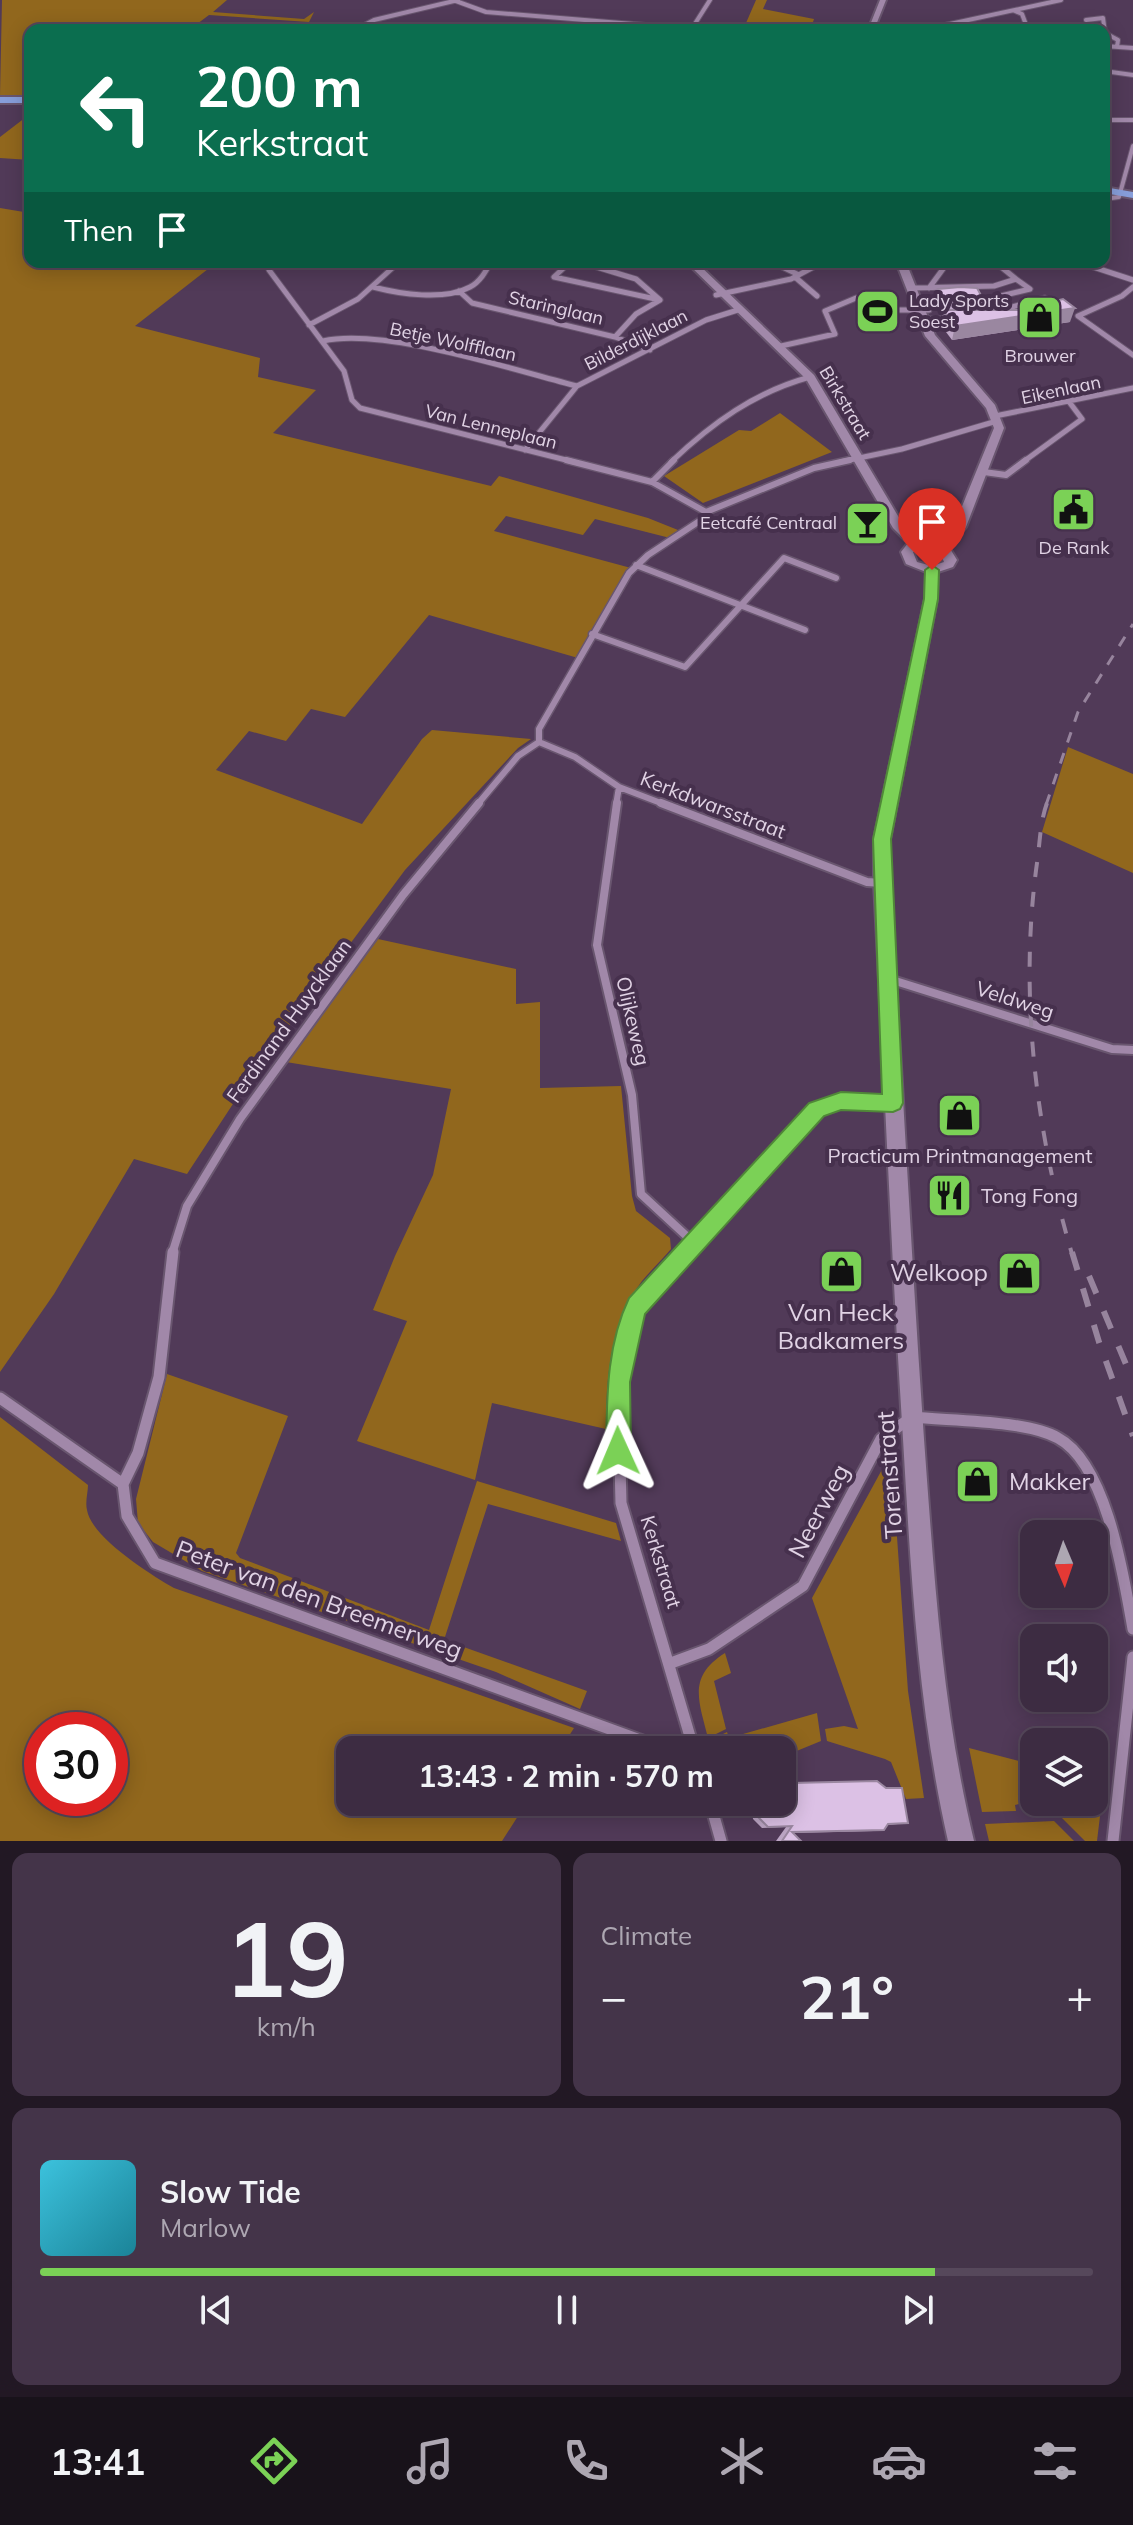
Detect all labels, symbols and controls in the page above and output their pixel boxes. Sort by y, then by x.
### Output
text: 200 m [196,51,363,121]
icon: left [64,56,168,160]
text: Kerkstraat [196,120,368,165]
icon: arrive [150,208,194,252]
text: Then [64,211,134,249]
street label: Staringlaan [506,285,606,330]
sports icon: Lady Sports Soest [854,287,902,335]
place label: Lady Sports Soest [909,289,1009,333]
shop icon: Brouwer [1016,294,1064,342]
street label: Bilderdijklaan [580,304,691,375]
street label: Betje Wolfflaan [388,317,519,366]
place label: Brouwer [1004,344,1076,367]
street label: Birkstraat [815,362,876,444]
street label: Eikenlaan [1019,370,1103,409]
street label: Van Lenneplaan [423,399,560,454]
public building icon: De Rank [1050,486,1098,534]
pin [898,488,966,570]
bar icon: Eetcafé Centraal [844,499,892,547]
icon: arrive [910,500,954,544]
place label: Eetcafé Centraal [700,511,837,534]
place label: De Rank [1039,536,1110,559]
street label: Kerkdwarsstraat [637,765,789,844]
street label: Ferdinand Huycklaan [221,934,356,1107]
street label: Olijkeweg [611,974,656,1068]
street label: Veldweg [973,975,1057,1024]
shop icon: Practicum Printmanagement [936,1092,984,1140]
place label: Practicum Printmanagement [828,1143,1092,1168]
restaurant icon: Tong Fong [926,1172,974,1220]
place label: Tong Fong [981,1183,1078,1208]
shop icon: Van Heck Badkamers [817,1247,865,1295]
shop icon: Welkoop [995,1249,1043,1297]
place label: Welkoop [890,1257,988,1287]
place label: Van Heck Badkamers [778,1297,904,1355]
position arrow [576,1409,660,1493]
street label: Torenstraat [870,1410,908,1540]
shop icon: Makker [954,1458,1002,1506]
street label: Neerweg [781,1459,855,1562]
place label: Makker [1009,1466,1090,1496]
street label: Kerkstraat [636,1512,687,1611]
north arrow [1020,1520,1108,1608]
map controls [1020,1520,1108,1816]
street label: Peter van den Breemerweg [172,1533,466,1665]
button: sound [1020,1624,1108,1712]
speed limit sign: 30 [24,1712,128,1816]
button: layers [1020,1728,1108,1816]
text: 13:43 · 2 min · 570 m [418,1757,714,1795]
text: 19 [224,1892,349,2023]
text: Climate [601,1919,692,1952]
text: 21° [799,1959,894,2034]
text: − [601,1969,627,2024]
text: + [1067,1969,1093,2024]
text: km/h [257,2010,316,2043]
text: Slow Tide [160,2173,301,2211]
text: Marlow [160,2211,251,2244]
icon: previous [194,2288,238,2332]
icon: pause [545,2288,589,2332]
icon: next [896,2288,940,2332]
icon: directions [246,2433,302,2489]
icon: music [402,2433,458,2489]
icon: phone [558,2433,614,2489]
icon: climate [714,2433,770,2489]
icon: car [871,2433,927,2489]
icon: filters [1027,2433,1083,2489]
text: 13:41 [50,2439,145,2484]

